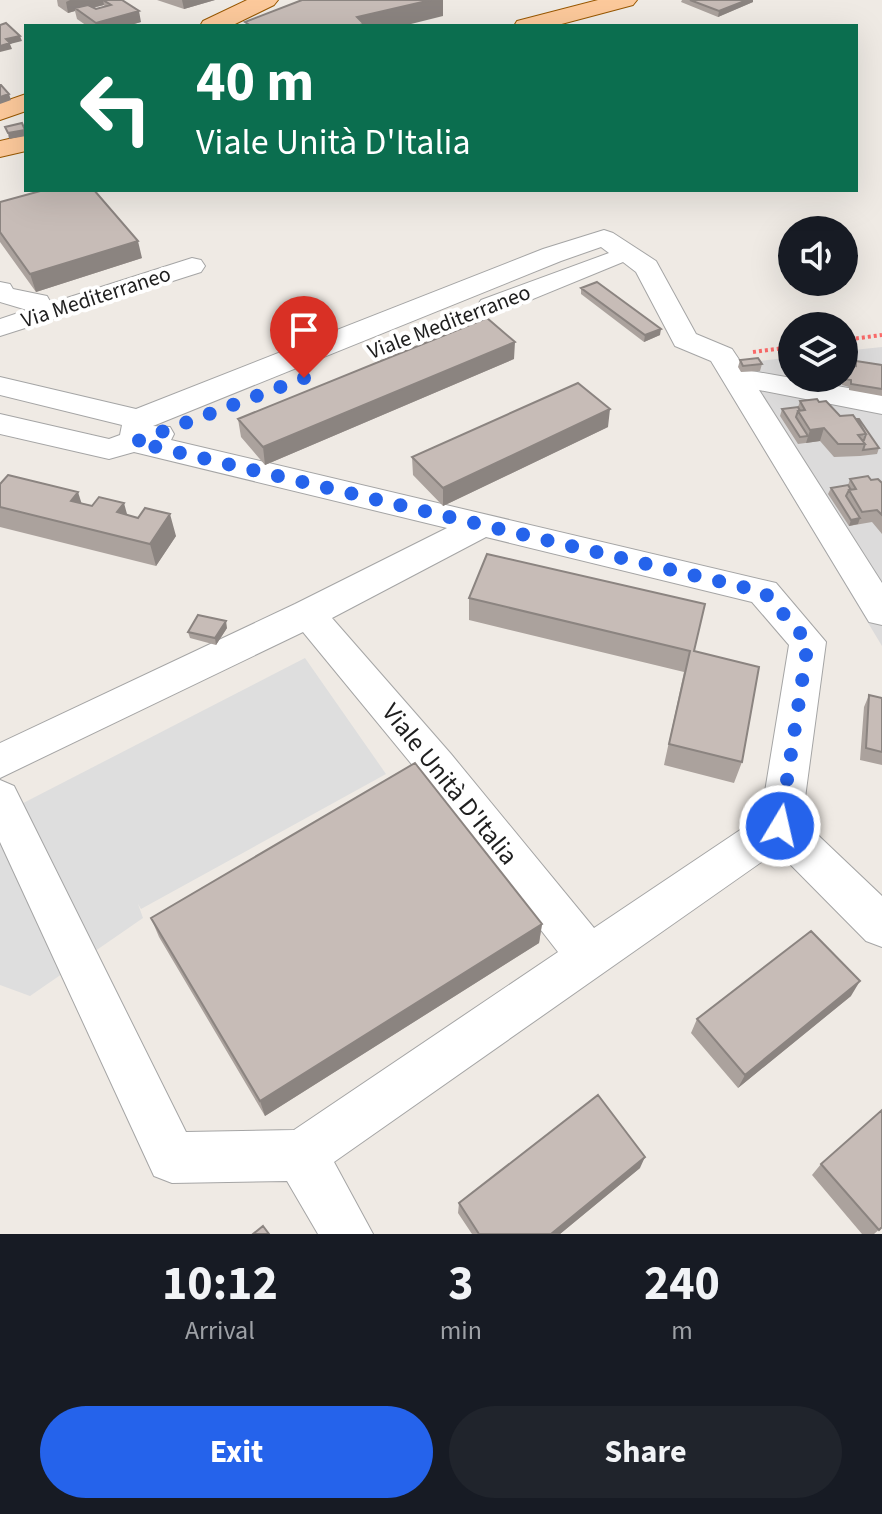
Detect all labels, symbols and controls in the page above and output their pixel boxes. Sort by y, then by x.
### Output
text: 40 m [196,43,314,122]
icon: left [64,56,168,160]
text: Viale Unità D'Italia [196,117,471,168]
map controls [778,216,858,392]
button: sound [778,216,858,296]
street label: Via Mediterraneo [17,258,175,336]
street label: Viale Mediterraneo [363,276,535,368]
pin [270,296,338,378]
icon: arrive [282,308,326,352]
button: layers [778,312,858,392]
street label: Viale Unità D'Italia [373,695,527,873]
position arrow [738,784,822,868]
text: 10:12 [162,1250,278,1318]
text: 3 [448,1250,474,1318]
text: 240 [644,1250,720,1318]
text: Arrival [185,1312,255,1349]
text: min [440,1312,482,1349]
text: m [671,1312,693,1349]
button: Exit [40,1406,433,1498]
button: Share [449,1406,842,1498]

